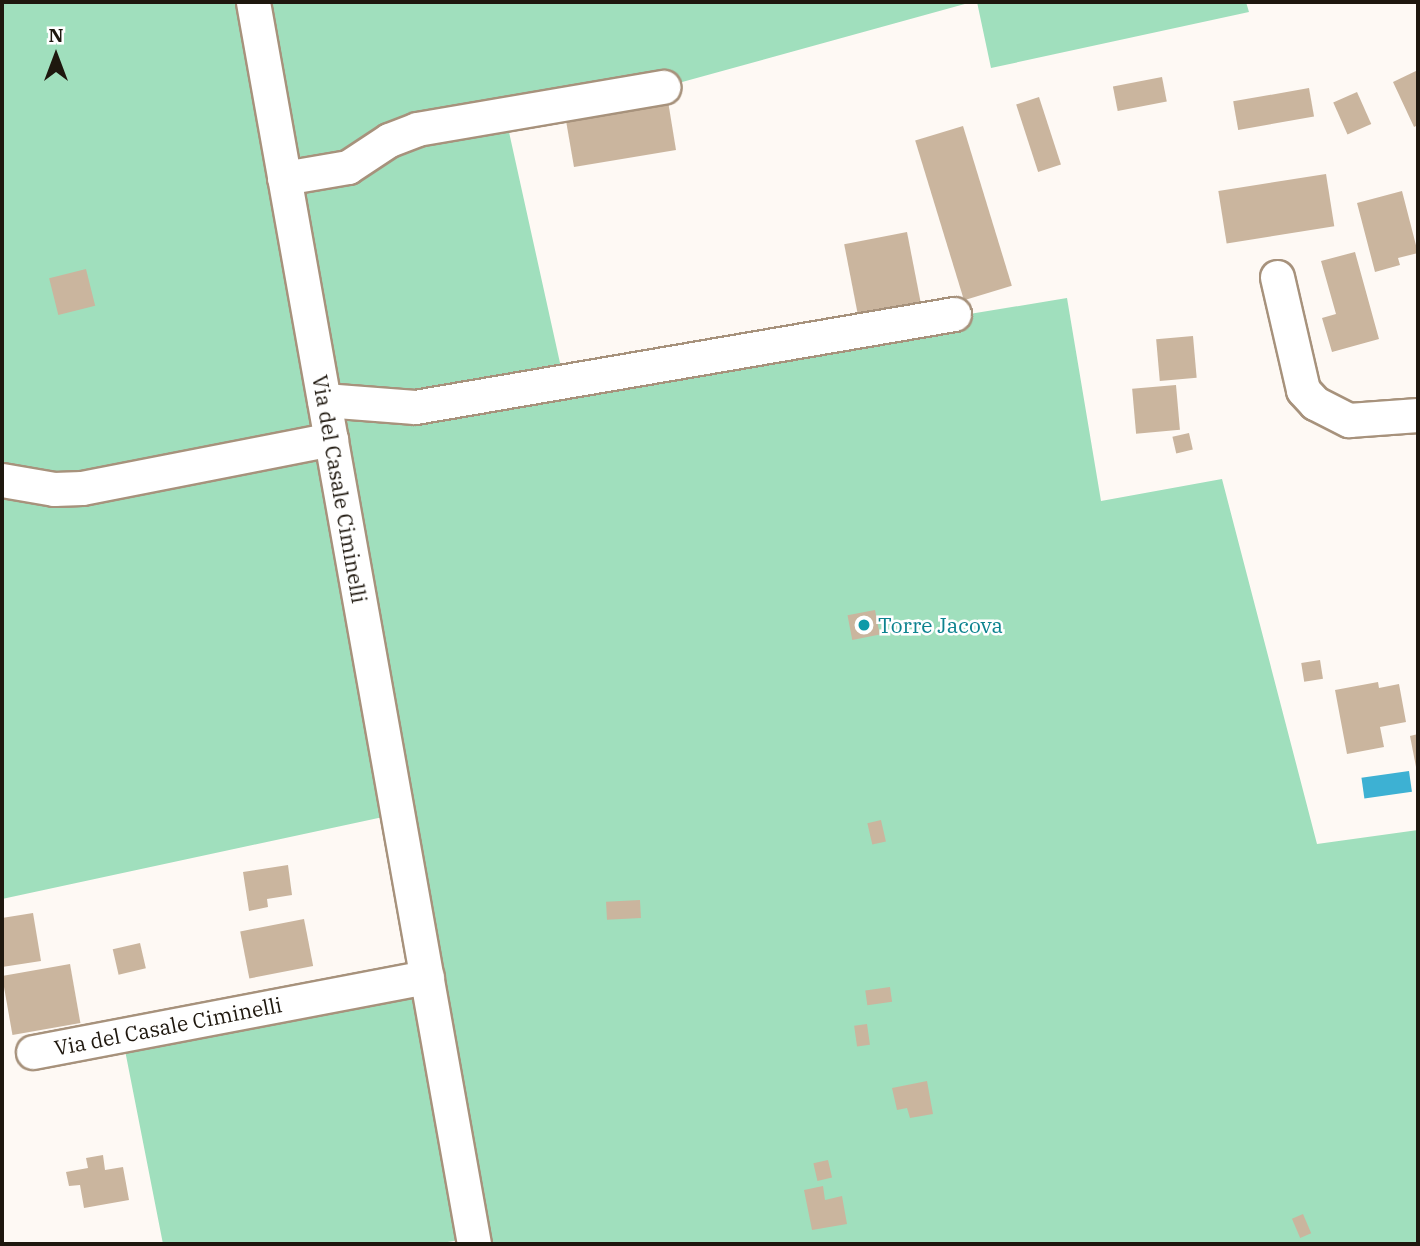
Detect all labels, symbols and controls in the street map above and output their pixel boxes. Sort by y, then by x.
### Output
north arrow [21,21,91,91]
text: N [48,23,64,47]
street label: Via del Casale Ciminelli [307,373,373,605]
place label: Torre Jacova [878,612,1003,638]
marker: Torre Jacova [856,617,872,633]
street label: Via del Casale Ciminelli [52,992,284,1060]

